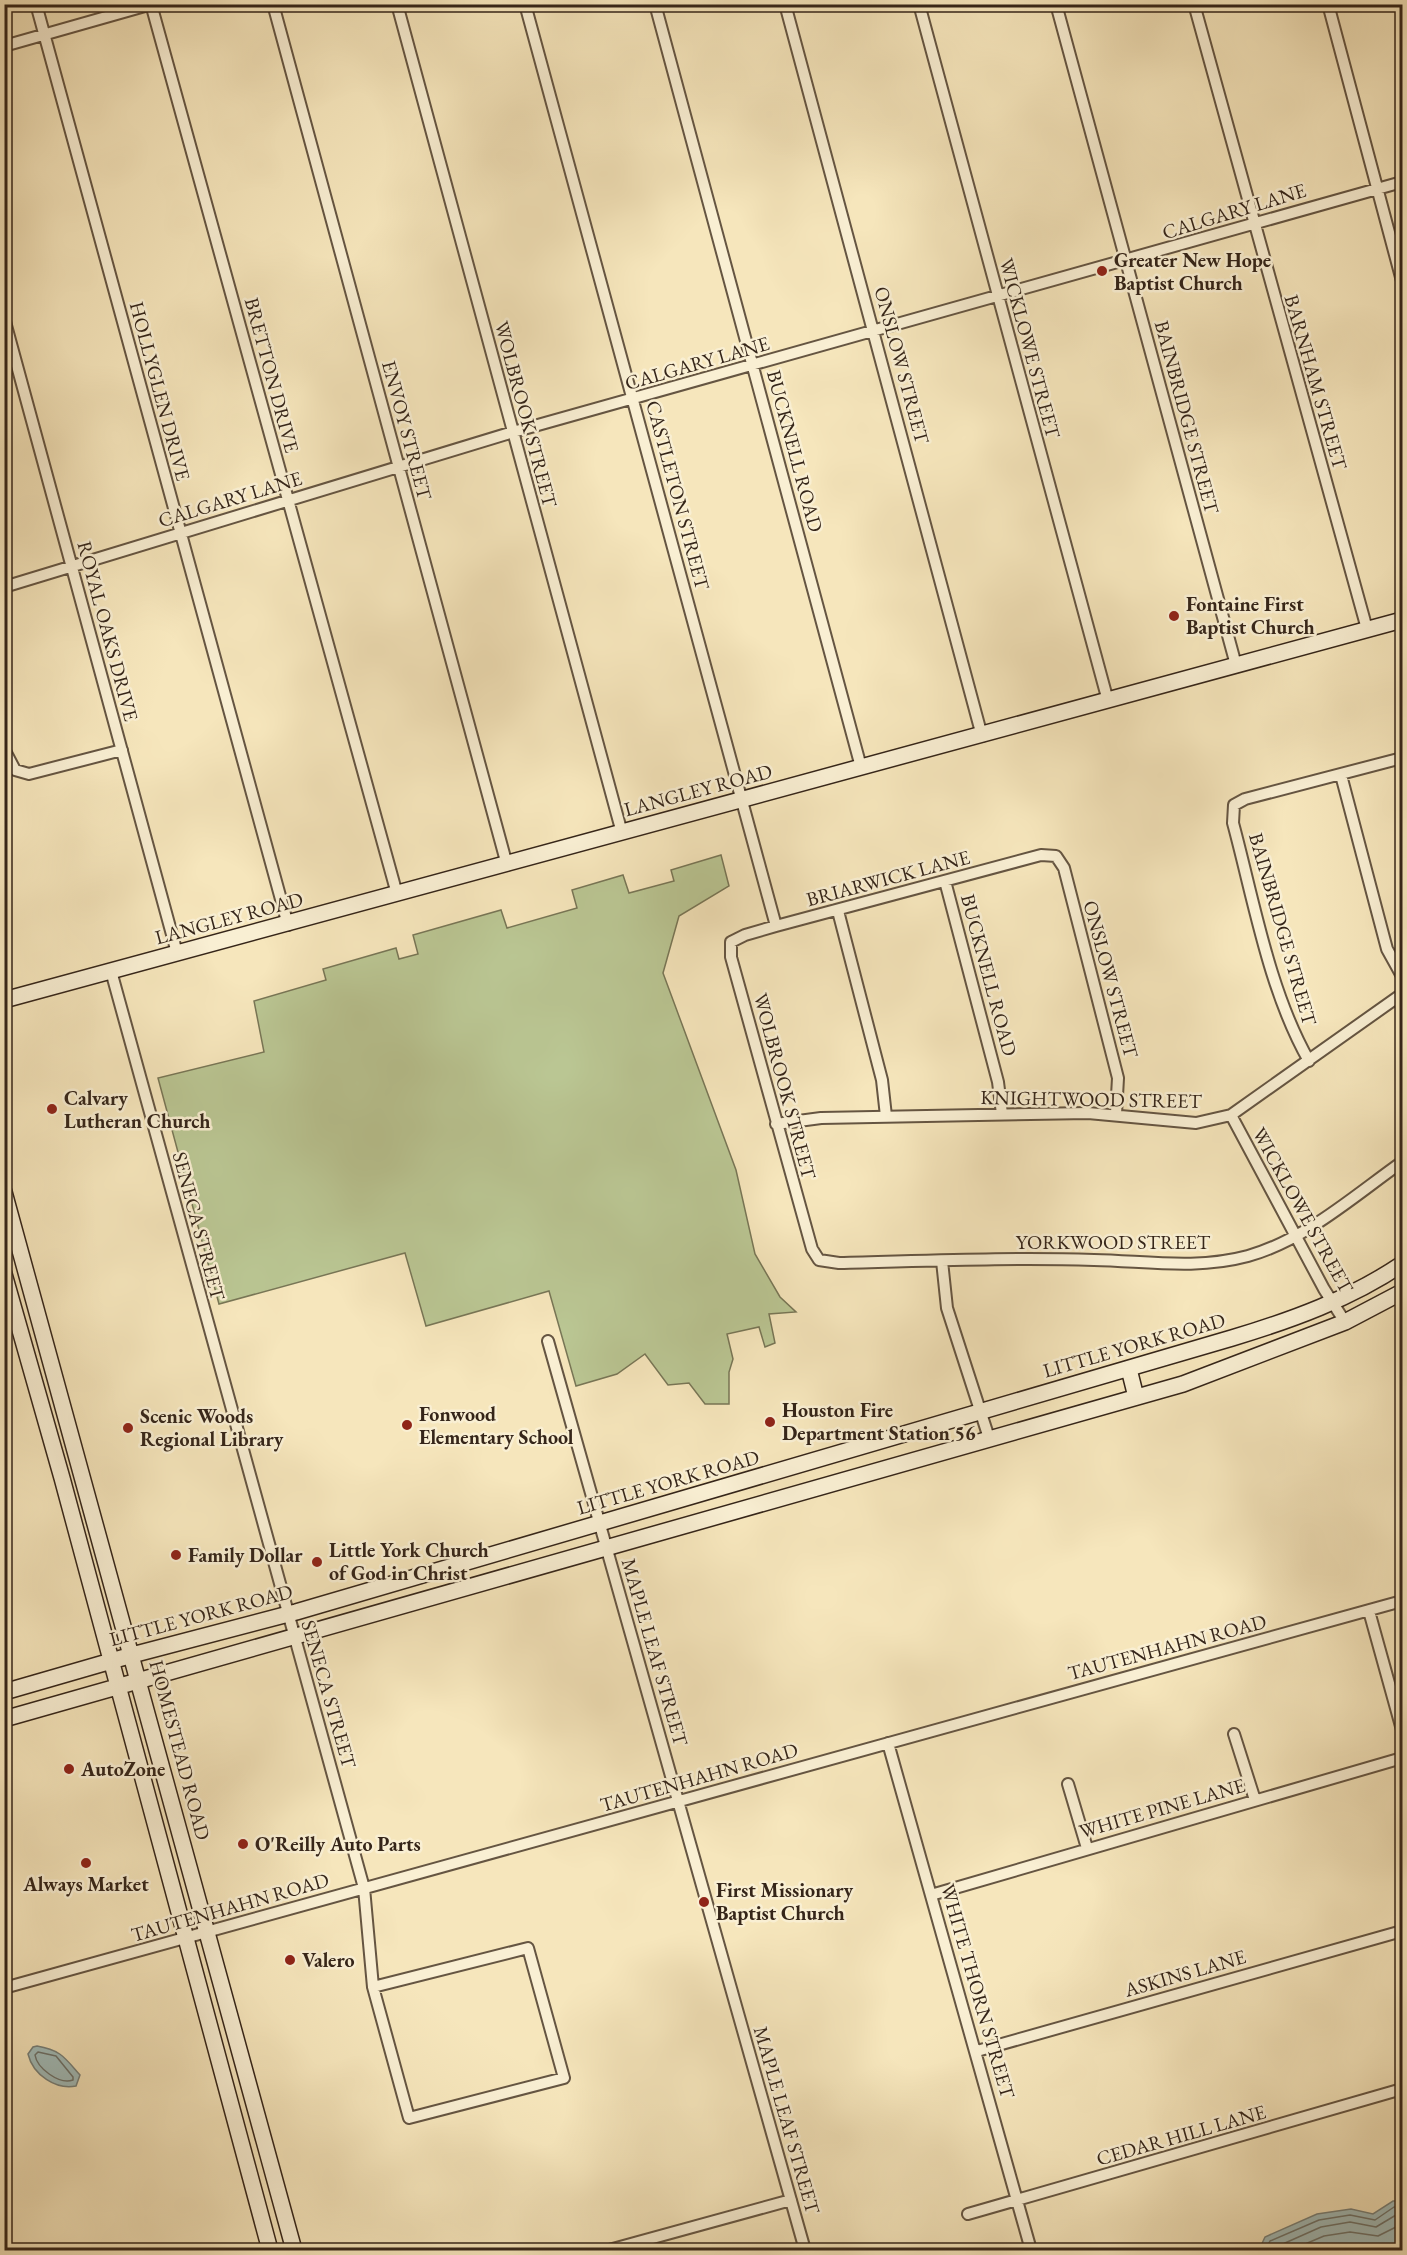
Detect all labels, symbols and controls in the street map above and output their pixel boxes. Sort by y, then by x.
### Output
street label: CALGARY LANE [1159,177,1309,245]
place label: Greater New Hope Baptist Church [1114,247,1271,296]
street label: WICKLOWE STREET [993,255,1067,442]
marker: Greater New Hope Baptist Church [1095,264,1109,278]
street label: ONSLOW STREET [868,283,936,447]
street label: BARNHAM STREET [1279,292,1354,473]
street label: BRETTON DRIVE [239,295,305,455]
street label: HOLLYGLEN DRIVE [124,299,196,483]
street label: WOLBROOK STREET [489,318,564,510]
street label: BAINBRIDGE STREET [1149,318,1225,517]
street label: CALGARY LANE [622,330,772,396]
street label: ENVOY STREET [376,357,438,503]
street label: BUCKNELL ROAD [761,367,829,535]
street label: CASTLETON STREET [640,398,716,593]
street label: CALGARY LANE [155,465,305,533]
street label: ROYAL OAKS DRIVE [71,538,145,724]
place label: Fontaine First Baptist Church [1186,591,1315,640]
marker: Fontaine First Baptist Church [1167,609,1181,623]
street label: LANGLEY ROAD [621,758,775,822]
street label: BAINBRIDGE STREET [1243,830,1323,1029]
street label: BRIARWICK LANE [803,844,973,912]
street label: LANGLEY ROAD [152,886,306,950]
street label: BUCKNELL ROAD [955,891,1023,1059]
street label: ONSLOW STREET [1077,897,1145,1061]
street label: WOLBROOK STREET [748,990,823,1182]
street label: KNIGHTWOOD STREET [980,1084,1202,1114]
place label: Calvary Lutheran Church [64,1085,211,1134]
marker: Calvary Lutheran Church [45,1102,59,1116]
street label: WICKLOWE STREET [1247,1122,1360,1298]
street label: SENECA STREET [167,1149,231,1304]
street label: YORKWOOD STREET [1016,1229,1211,1255]
street label: LITTLE YORK ROAD [1040,1307,1228,1383]
place label: Houston Fire Department Station 56 [782,1397,976,1446]
place label: Fonwood Elementary School [419,1401,574,1450]
place label: Scenic Woods Regional Library [140,1403,284,1452]
marker: Houston Fire Department Station 56 [763,1415,777,1429]
marker: Fonwood Elementary School [400,1418,414,1432]
marker: Scenic Woods Regional Library [121,1421,135,1435]
street label: LITTLE YORK ROAD [574,1444,762,1520]
place label: Little York Church of God in Christ [329,1537,489,1586]
place label: Family Dollar [188,1542,303,1568]
marker: Family Dollar [169,1548,183,1562]
marker: Little York Church of God in Christ [310,1555,324,1569]
street label: MAPLE LEAF STREET [616,1555,694,1749]
street label: LITTLE YORK ROAD [107,1578,295,1652]
street label: TAUTENHAHN ROAD [1065,1608,1269,1686]
street label: SENECA STREET [295,1617,363,1772]
street label: HOMESTEAD ROAD [143,1657,217,1843]
street label: TAUTENHAHN ROAD [597,1736,801,1818]
place label: AutoZone [80,1756,165,1782]
marker: AutoZone [62,1762,76,1776]
street label: WHITE PINE LANE [1076,1772,1248,1844]
place label: O'Reilly Auto Parts [255,1831,421,1857]
marker: O'Reilly Auto Parts [236,1837,250,1851]
marker: Always Market [79,1856,93,1870]
street label: TAUTENHAHN ROAD [128,1866,332,1948]
place label: Always Market [22,1871,149,1897]
place label: First Missionary Baptist Church [716,1877,853,1926]
street label: WHITE THORN STREET [935,1881,1021,2102]
marker: First Missionary Baptist Church [697,1895,711,1909]
street label: ASKINS LANE [1120,1943,1249,2003]
place label: Valero [302,1947,355,1973]
marker: Valero [283,1953,297,1967]
street label: MAPLE LEAF STREET [748,2023,826,2217]
street label: CEDAR HILL LANE [1093,2098,1269,2172]

